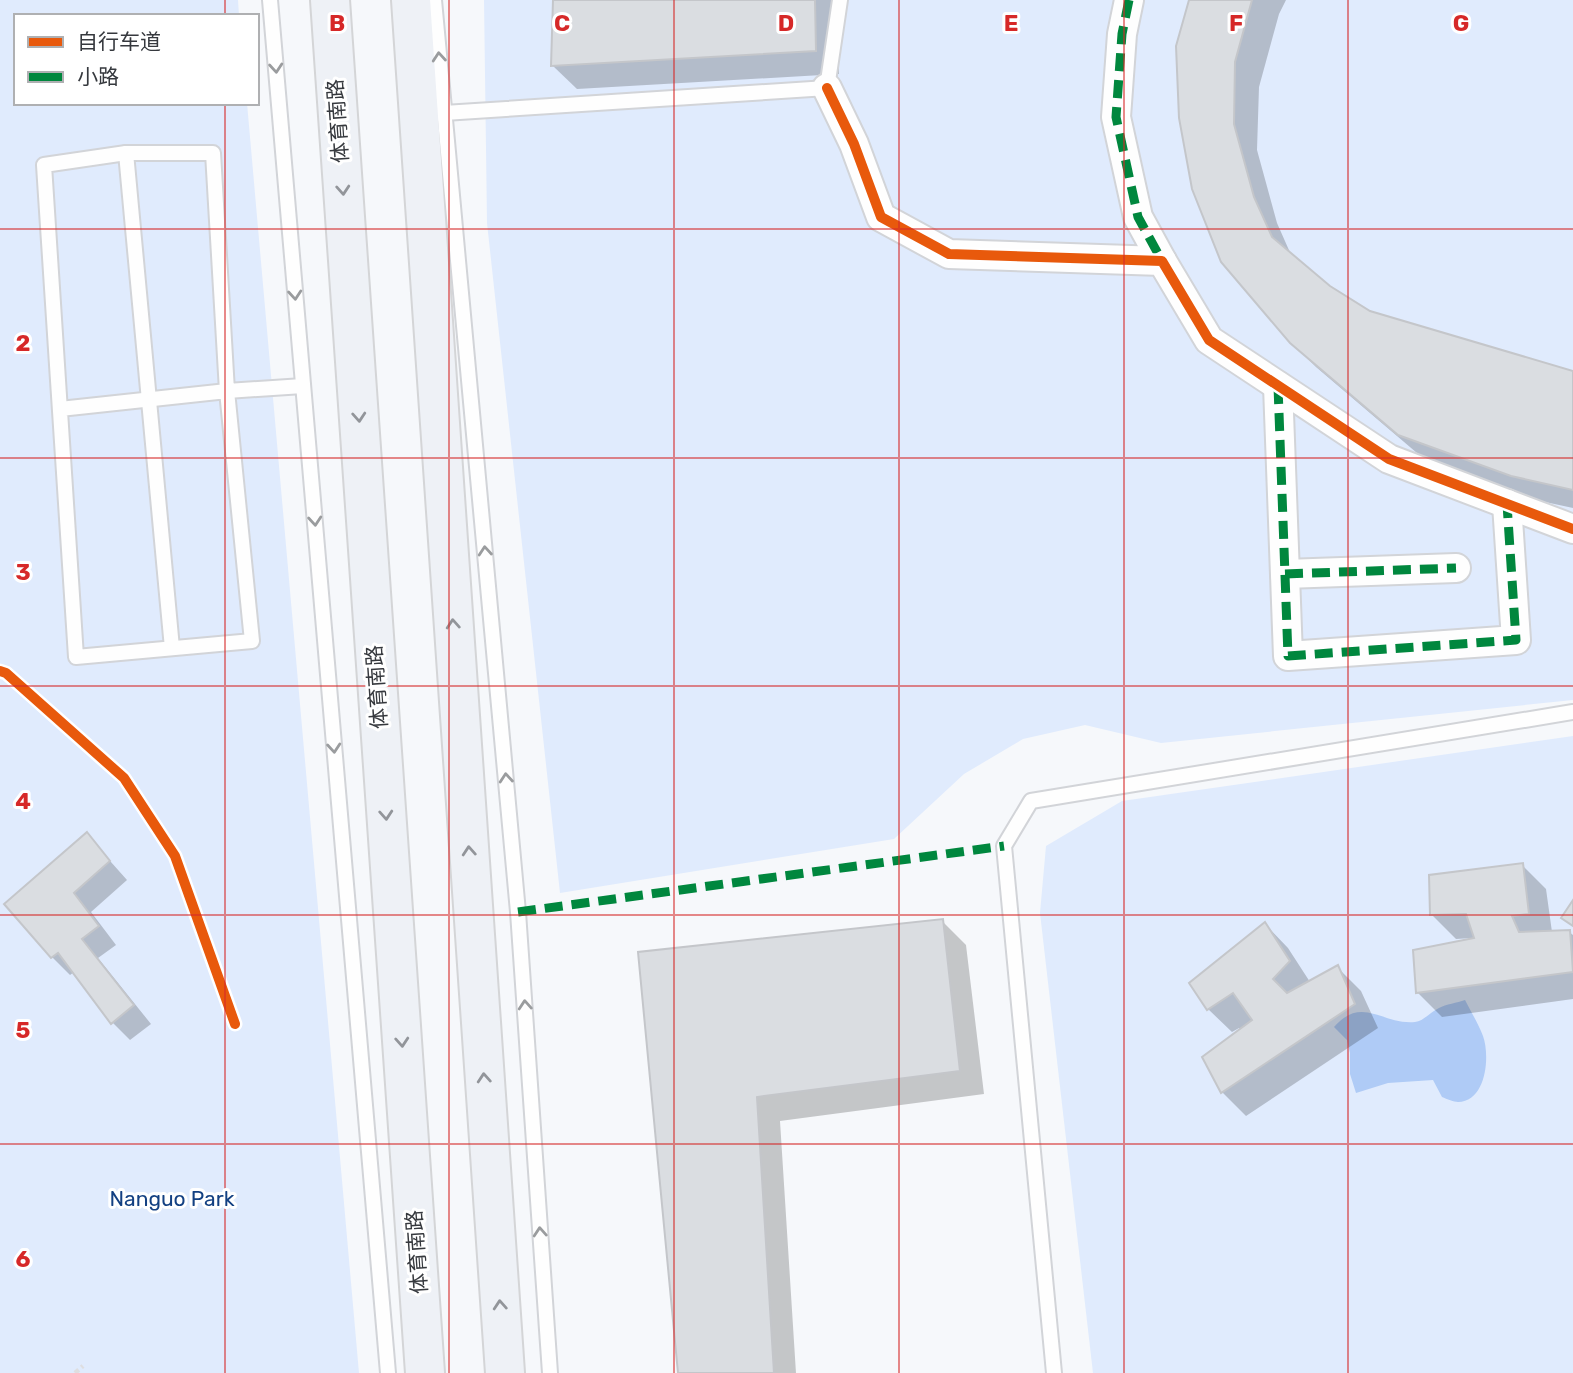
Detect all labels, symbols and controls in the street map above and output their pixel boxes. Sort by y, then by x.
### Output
text: B [329,9,345,37]
text: C [554,9,570,37]
text: D [778,9,794,37]
text: E [1004,9,1018,37]
text: F [1229,9,1243,37]
text: G [1453,9,1469,37]
legend [14,14,259,105]
text: 自行车道 [77,29,161,54]
one-way arrow [432,51,447,62]
one-way arrow [268,62,283,74]
text: 小路 [77,64,119,89]
street label: 体育南路 [322,78,353,164]
one-way arrow [335,185,350,196]
one-way arrow [287,289,302,300]
text: 2 [16,329,30,357]
one-way arrow [351,412,366,423]
one-way arrow [307,516,322,527]
one-way arrow [478,546,493,557]
text: 3 [15,558,31,586]
one-way arrow [446,618,461,629]
street label: 体育南路 [361,644,392,730]
one-way arrow [326,743,341,754]
one-way arrow [499,772,514,783]
text: 4 [15,787,31,815]
one-way arrow [378,810,393,821]
one-way arrow [462,845,477,856]
one-way arrow [517,999,532,1010]
text: 5 [16,1016,31,1044]
one-way arrow [394,1037,409,1048]
one-way arrow [477,1072,492,1083]
park label: Nanguo Park [110,1186,235,1211]
street label: 体育南路 [401,1209,432,1295]
one-way arrow [533,1226,548,1237]
text: 6 [16,1245,31,1273]
one-way arrow [493,1299,508,1310]

